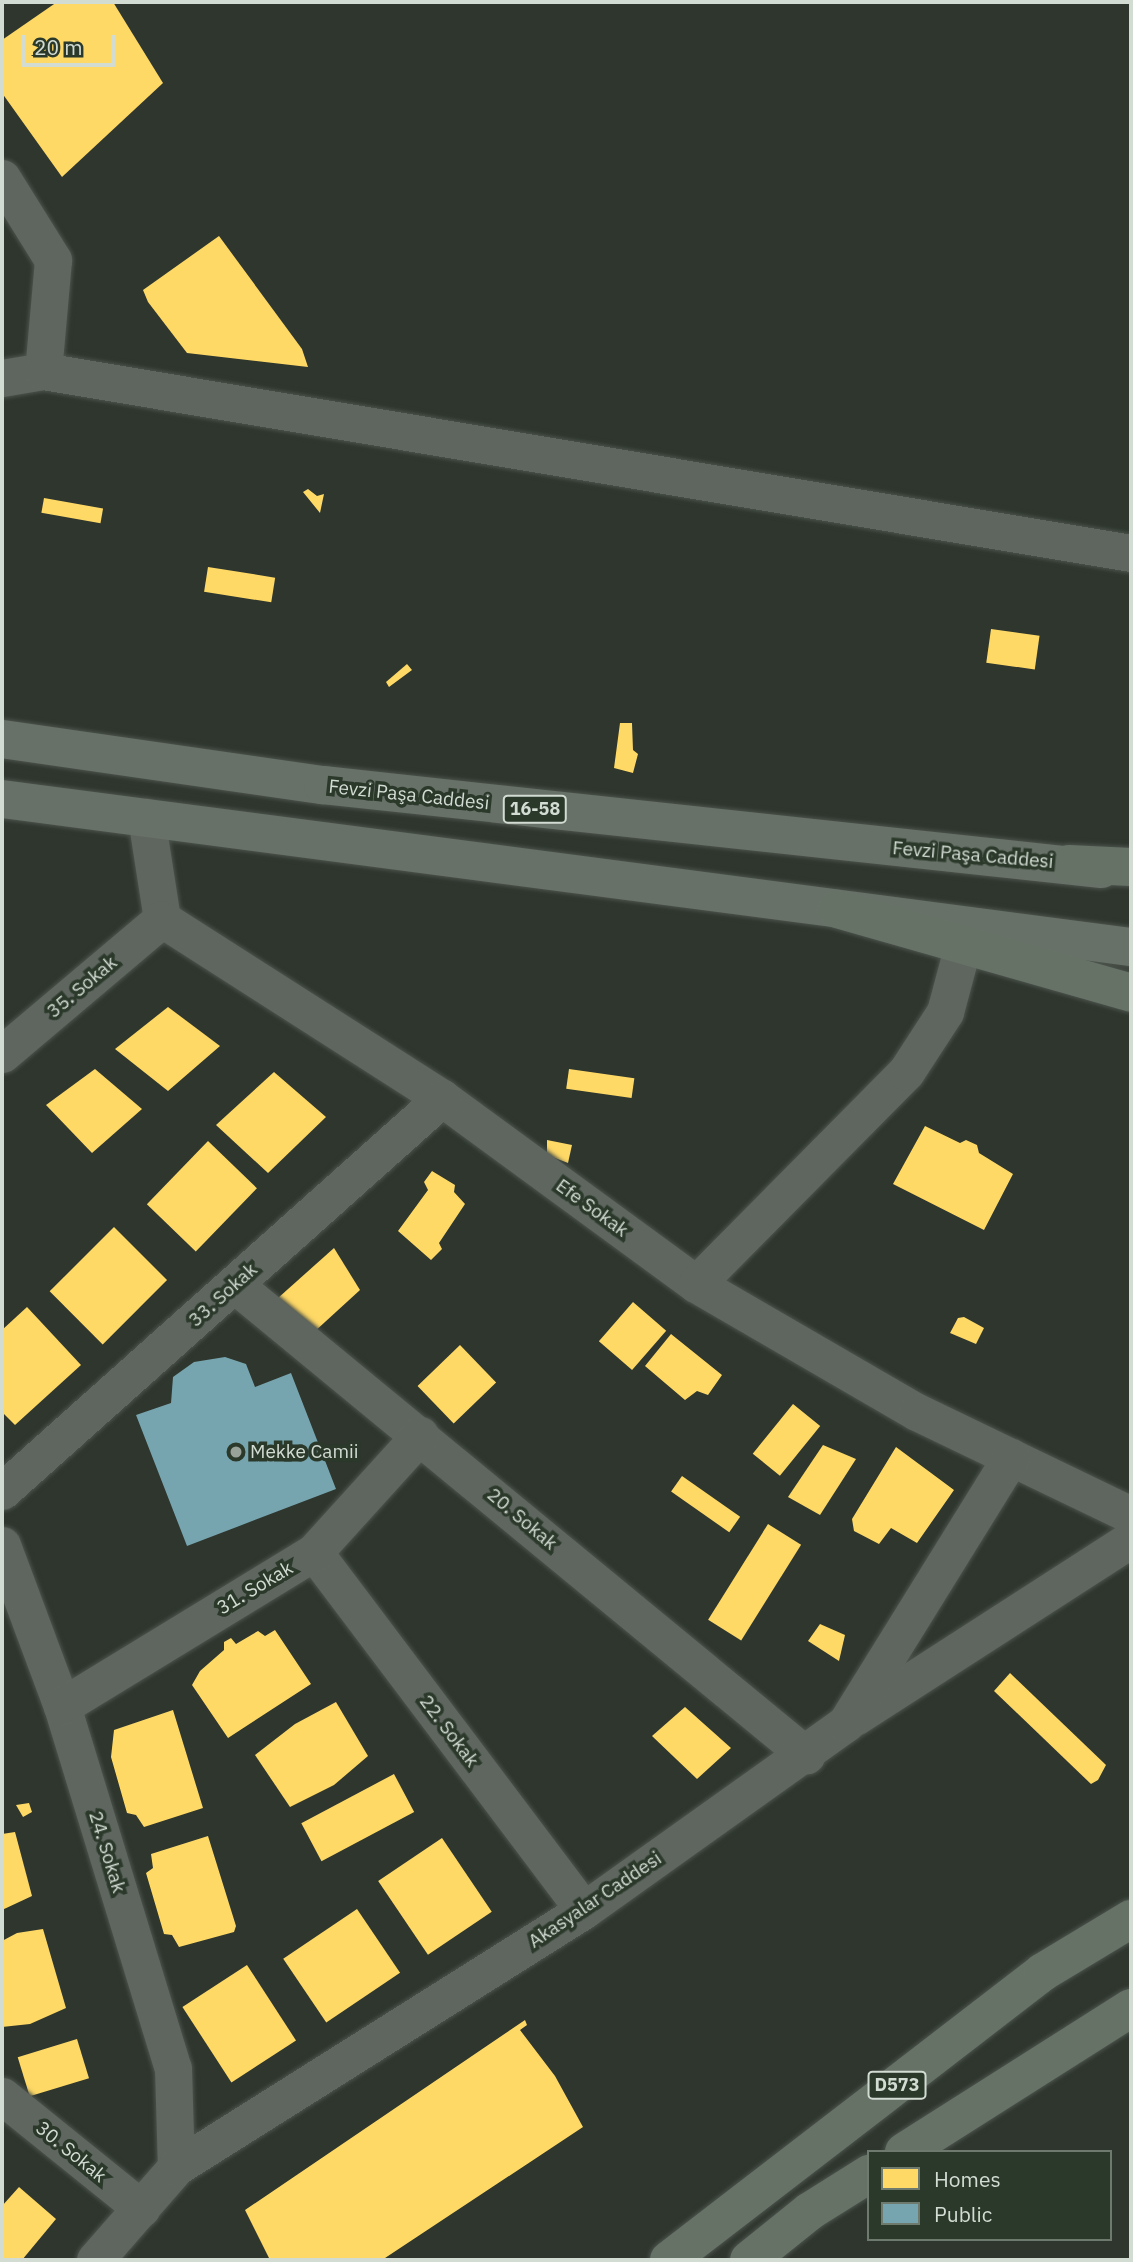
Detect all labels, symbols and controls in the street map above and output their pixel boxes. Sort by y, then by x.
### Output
scale bar [24,21,119,65]
text: 20 m [34,33,83,61]
street label: Fevzi Paşa Caddesi [327,775,491,815]
road number: 16-58 [502,794,568,824]
street label: Fevzi Paşa Caddesi [892,837,1054,873]
street label: 35. Sokak [42,951,122,1023]
street label: Efe Sokak [551,1174,633,1242]
street label: 33. Sokak [184,1258,262,1332]
place label: Mekke Camii [250,1441,359,1463]
marker: Mekke Camii [228,1444,244,1460]
street label: 20. Sokak [482,1483,562,1555]
street label: 31. Sokak [213,1557,297,1619]
street label: 22. Sokak [415,1691,483,1771]
street label: 24. Sokak [84,1808,130,1896]
street label: Akasyalar Caddesi [524,1847,666,1953]
road number: D573 [867,2070,927,2099]
street label: 30. Sokak [31,2117,111,2187]
legend [867,2150,1112,2241]
text: Homes [934,2165,1001,2193]
text: Public [934,2200,992,2228]

